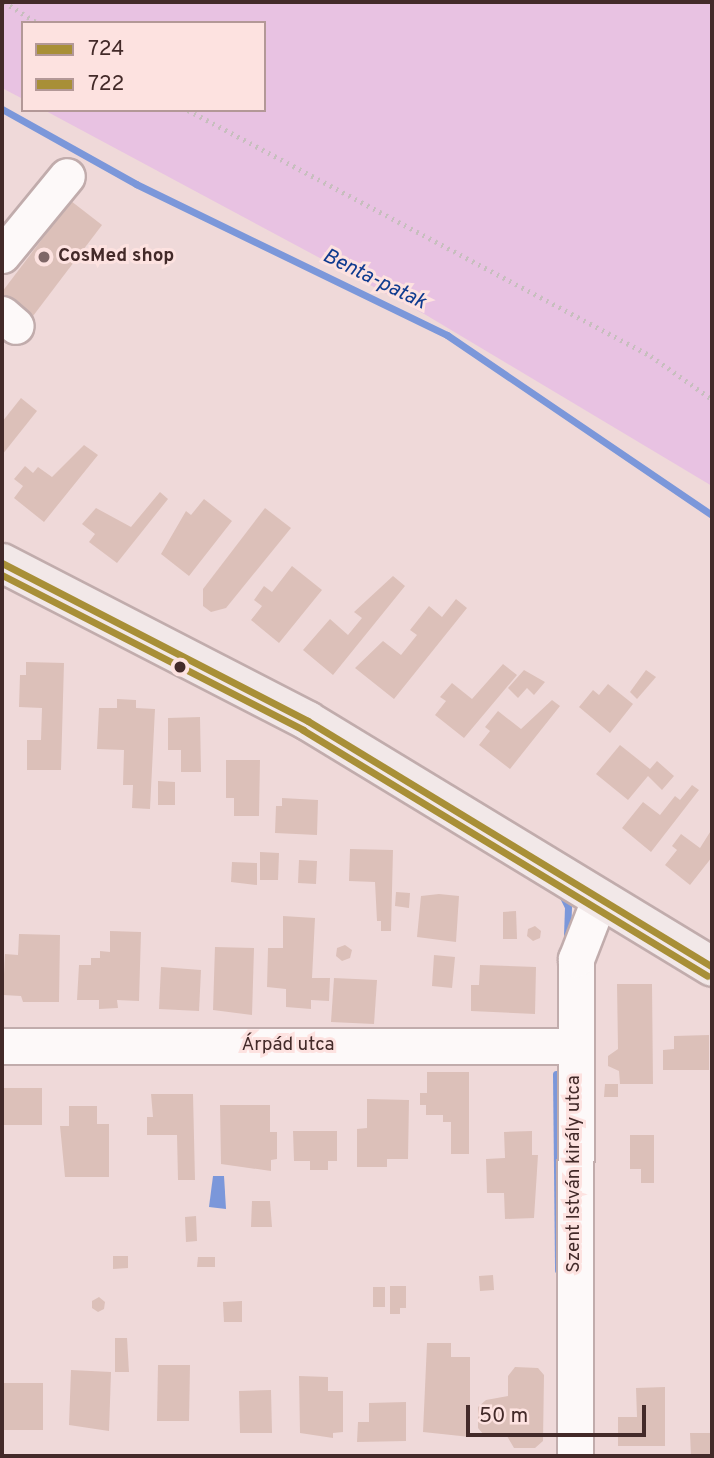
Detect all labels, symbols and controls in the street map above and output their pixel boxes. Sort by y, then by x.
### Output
legend [21,21,266,112]
text: 724 [88,36,124,63]
text: 722 [88,71,124,98]
water label: Benta-patak [318,244,430,316]
place label: CosMed shop [58,246,174,268]
marker: CosMed shop [36,249,52,265]
unlabelled marker [173,660,187,674]
street label: Árpád utca [241,1035,335,1057]
street label: Szent István király utca [564,1075,586,1273]
scale bar [469,1392,649,1436]
text: 50 m [479,1403,528,1430]

